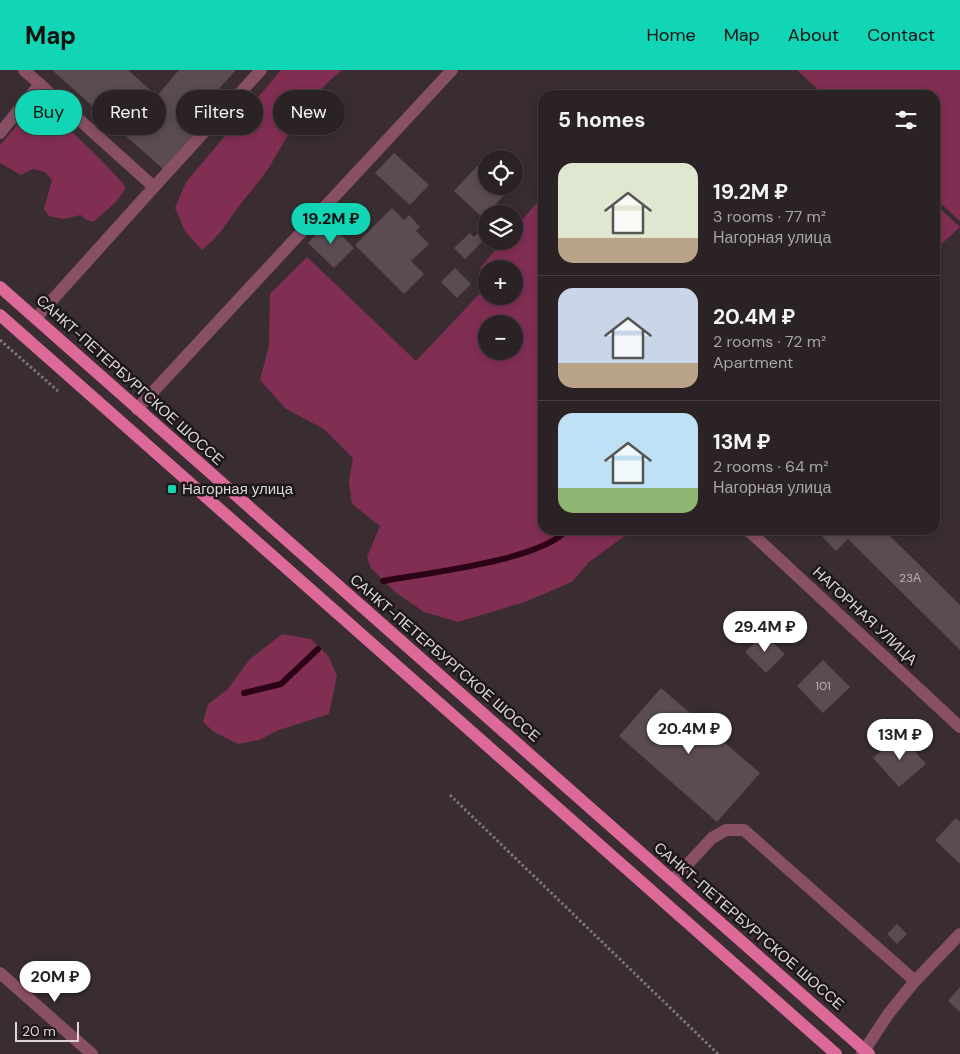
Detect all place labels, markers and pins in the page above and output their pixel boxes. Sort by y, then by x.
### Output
pin: 19.2M ₽ [285,202,377,245]
place label: Нагорная улица [182,479,294,499]
marker: Нагорная улица [166,483,178,495]
pin: 29.4M ₽ [719,610,811,653]
pin: 20.4M ₽ [643,712,735,755]
pin: 13M ₽ [865,718,935,761]
pin: 20M ₽ [20,960,90,1003]

